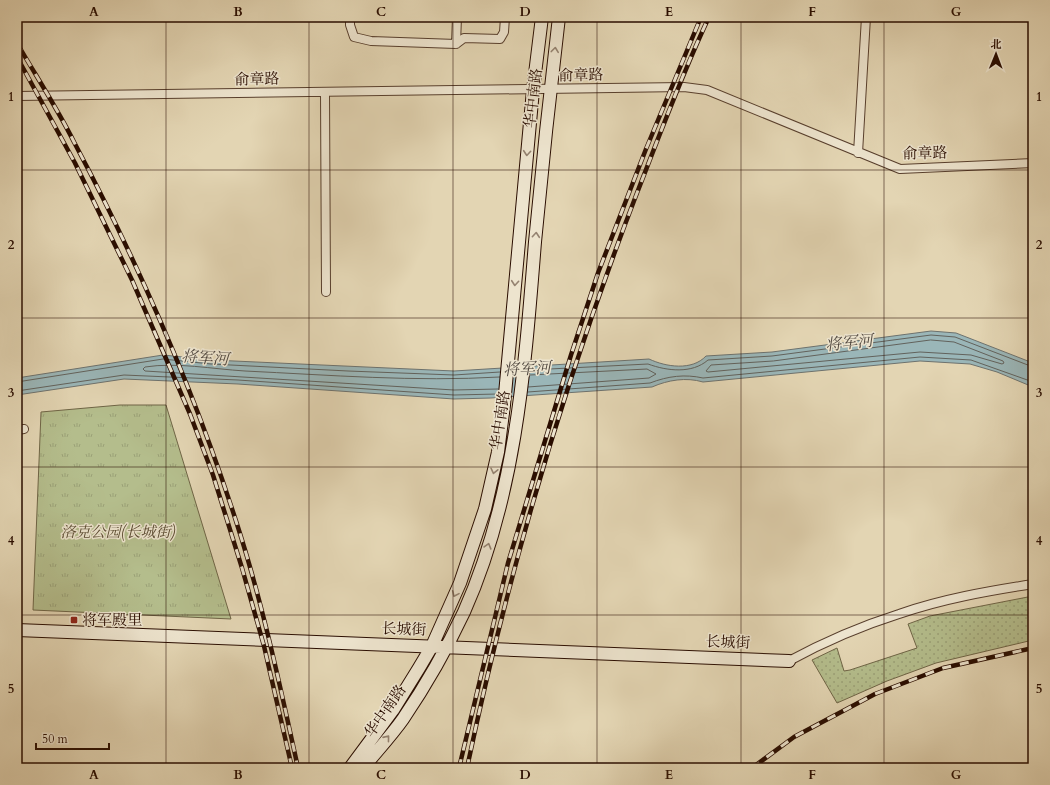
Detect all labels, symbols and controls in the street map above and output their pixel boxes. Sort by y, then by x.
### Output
text: A [89,3,99,21]
text: B [233,3,243,21]
text: C [376,3,386,21]
text: D [519,3,531,21]
text: E [665,3,673,21]
text: F [808,3,816,21]
text: G [951,3,962,21]
north arrow [976,34,1016,74]
text: 北 [991,37,1002,52]
one-way arrow [550,47,559,53]
street label: 俞章路 [558,65,604,85]
street label: 华中南路 [519,67,547,129]
street label: 俞章路 [234,69,280,89]
text: 1 [8,88,14,106]
text: 1 [1036,88,1042,106]
street label: 俞章路 [902,143,948,163]
one-way arrow [522,150,531,156]
one-way arrow [531,232,540,238]
text: 2 [8,236,15,254]
text: 2 [1036,236,1043,254]
one-way arrow [510,279,519,286]
water label: 将军河 [824,329,877,356]
water label: 将军河 [180,345,233,371]
water label: 将军河 [503,357,555,381]
text: 3 [8,384,15,402]
text: 3 [1036,384,1043,402]
street label: 华中南路 [485,389,515,451]
one-way arrow [490,467,499,474]
park label: 洛克公园(长城街) [61,522,176,542]
text: 4 [8,532,15,550]
text: 4 [1036,532,1043,550]
one-way arrow [483,543,492,550]
one-way arrow [452,590,460,598]
place label: 将军殿里 [82,610,142,630]
marker: 将军殿里 [69,615,79,625]
street label: 长城街 [381,618,427,640]
street label: 长城街 [705,631,751,653]
text: 5 [8,680,14,698]
text: 5 [1036,680,1042,698]
street label: 华中南路 [360,681,410,741]
scale bar [36,725,109,751]
text: 50 m [42,731,69,747]
one-way arrow [383,735,390,742]
text: A [89,766,99,784]
text: B [233,766,243,784]
text: C [376,766,386,784]
text: D [519,766,531,784]
text: E [665,766,673,784]
text: F [808,766,816,784]
text: G [951,766,962,784]

